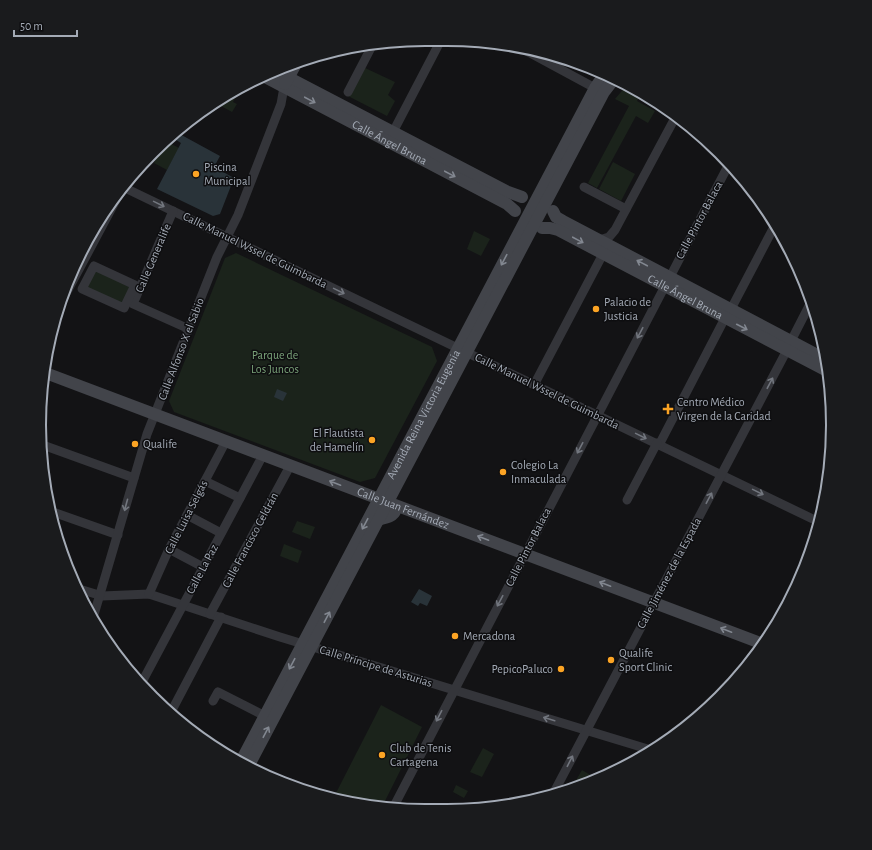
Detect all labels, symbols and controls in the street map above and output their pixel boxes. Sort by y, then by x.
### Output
scale bar [14,12,77,38]
text: 50 m [20,20,43,32]
one-way arrow [304,97,316,105]
street label: Calle Ángel Bruna [350,118,429,167]
place label: Piscina Municipal [204,161,250,187]
marker: Piscina Municipal [191,169,201,179]
one-way arrow [444,171,456,178]
street label: Calle Pintor Balaca [673,179,725,261]
one-way arrow [152,201,164,208]
street label: Calle Manuel Wssel de Guimbarda [181,210,329,290]
street label: Calle Generalife [133,222,173,294]
one-way arrow [572,237,584,245]
one-way arrow [500,254,507,266]
one-way arrow [636,258,648,266]
street label: Calle Ángel Bruna [646,272,725,321]
one-way arrow [332,288,344,295]
street label: Calle Alfonso X el Sabio [156,296,206,402]
place label: Palacio de Justicia [604,296,651,322]
marker: Palacio de Justicia [591,304,601,314]
one-way arrow [736,324,748,331]
one-way arrow [636,327,643,339]
street label: Avenida Reina Victoria Eugenia [385,347,463,481]
park label: Parque de Los Juncos [251,349,299,375]
street label: Calle Manuel Wssel de Guimbarda [473,351,621,431]
one-way arrow [766,377,774,389]
place label: Centro Médico Virgen de la Caridad [677,396,771,422]
marker: Centro Médico Virgen de la Caridad [662,403,674,415]
place label: El Flautista de Hamelín [310,427,364,453]
one-way arrow [634,433,646,440]
marker: El Flautista de Hamelín [367,435,377,445]
place label: Qualife [143,438,177,451]
marker: Qualife [130,439,140,449]
one-way arrow [576,442,583,454]
place label: Colegio La Inmaculada [511,459,567,485]
marker: Colegio La Inmaculada [498,467,508,477]
street label: Calle Luisa Selgás [162,478,210,556]
one-way arrow [330,478,342,486]
street label: Calle Juan Fernández [355,485,451,531]
one-way arrow [751,489,763,496]
street label: Calle Francisco Celdrán [220,490,280,590]
one-way arrow [706,492,713,504]
one-way arrow [122,498,129,511]
street label: Calle Pintor Balaca [503,505,553,588]
street label: Calle Jiménez de la Espada [635,515,703,630]
one-way arrow [361,518,369,530]
one-way arrow [478,534,490,542]
street label: Calle La Paz [184,542,220,596]
one-way arrow [598,580,611,587]
one-way arrow [496,595,503,607]
one-way arrow [323,611,331,623]
one-way arrow [721,625,733,633]
place label: Mercadona [463,630,516,642]
marker: Mercadona [450,631,460,641]
street label: Calle Príncipe de Asturias [318,643,434,689]
place label: Qualife Sport Clinic [619,647,672,673]
marker: Qualife Sport Clinic [606,655,616,665]
one-way arrow [287,658,295,670]
place label: PepicoPaluco [491,663,553,675]
marker: PepicoPaluco [556,664,566,674]
one-way arrow [435,710,443,722]
one-way arrow [542,715,555,722]
one-way arrow [263,726,271,738]
place label: Club de Tenis Cartagena [390,742,451,768]
marker: Club de Tenis Cartagena [377,750,387,760]
one-way arrow [567,755,574,767]

